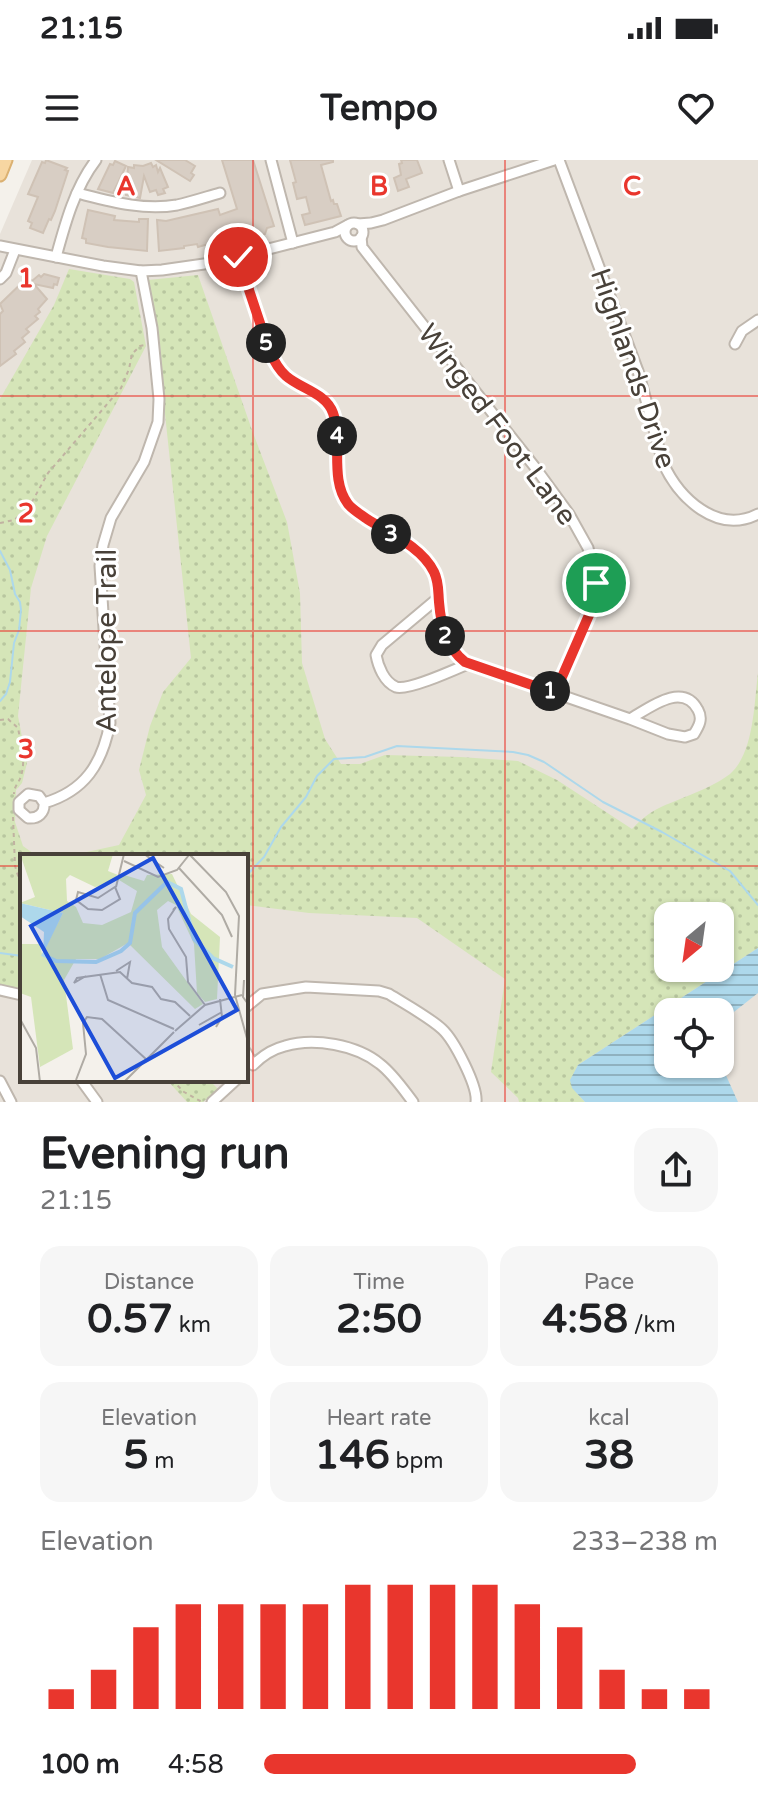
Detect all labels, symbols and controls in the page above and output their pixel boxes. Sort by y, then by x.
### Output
text: 21:15 [40,10,123,47]
icon: menu [40,86,84,130]
icon: heart [674,86,718,130]
text: Tempo [320,87,438,130]
text: A [116,171,136,202]
text: B [370,171,388,202]
text: C [623,171,641,202]
pin [204,223,272,291]
icon: check [216,235,260,279]
text: 1 [18,263,34,294]
street label: Highlands Drive [583,264,683,473]
street label: Winged Foot Lane [410,317,584,532]
pin: 5 [246,323,286,363]
text: 5 [259,330,273,356]
pin: 4 [317,416,357,456]
text: 4 [330,423,344,449]
text: 2 [18,498,34,529]
pin: 3 [371,514,411,554]
text: 3 [384,521,398,547]
street label: Antelope Trail [90,549,124,733]
pin [562,549,630,617]
icon: arrive [574,561,618,605]
pin: 2 [425,616,465,656]
text: 2 [438,623,452,649]
pin: 1 [530,671,570,711]
text: 1 [543,678,557,704]
text: 3 [18,734,34,765]
inset map [20,854,248,1082]
north arrow [654,902,734,982]
map controls [654,902,734,1078]
button: locate [654,998,734,1078]
text: Evening run [40,1128,289,1181]
button: share [634,1128,718,1212]
text: 21:15 [40,1185,112,1216]
text: Distance [104,1269,194,1295]
text: Time [353,1269,405,1295]
text: Pace [584,1269,634,1295]
text: 0.57 [87,1295,173,1343]
text: 2:50 [336,1295,422,1343]
text: 4:58 [542,1295,628,1343]
text: km [173,1312,211,1338]
text: /km [628,1312,676,1338]
text: Elevation [101,1405,197,1431]
text: Heart rate [327,1405,431,1431]
text: kcal [588,1405,630,1431]
text: 5 [123,1431,149,1479]
text: 146 [314,1431,390,1479]
text: 38 [584,1431,634,1479]
text: m [149,1448,175,1474]
text: bpm [390,1448,444,1474]
text: Elevation [40,1526,154,1557]
text: 233–238 m [572,1526,718,1557]
text: 100 m [40,1749,120,1780]
text: 4:58 [168,1749,224,1780]

